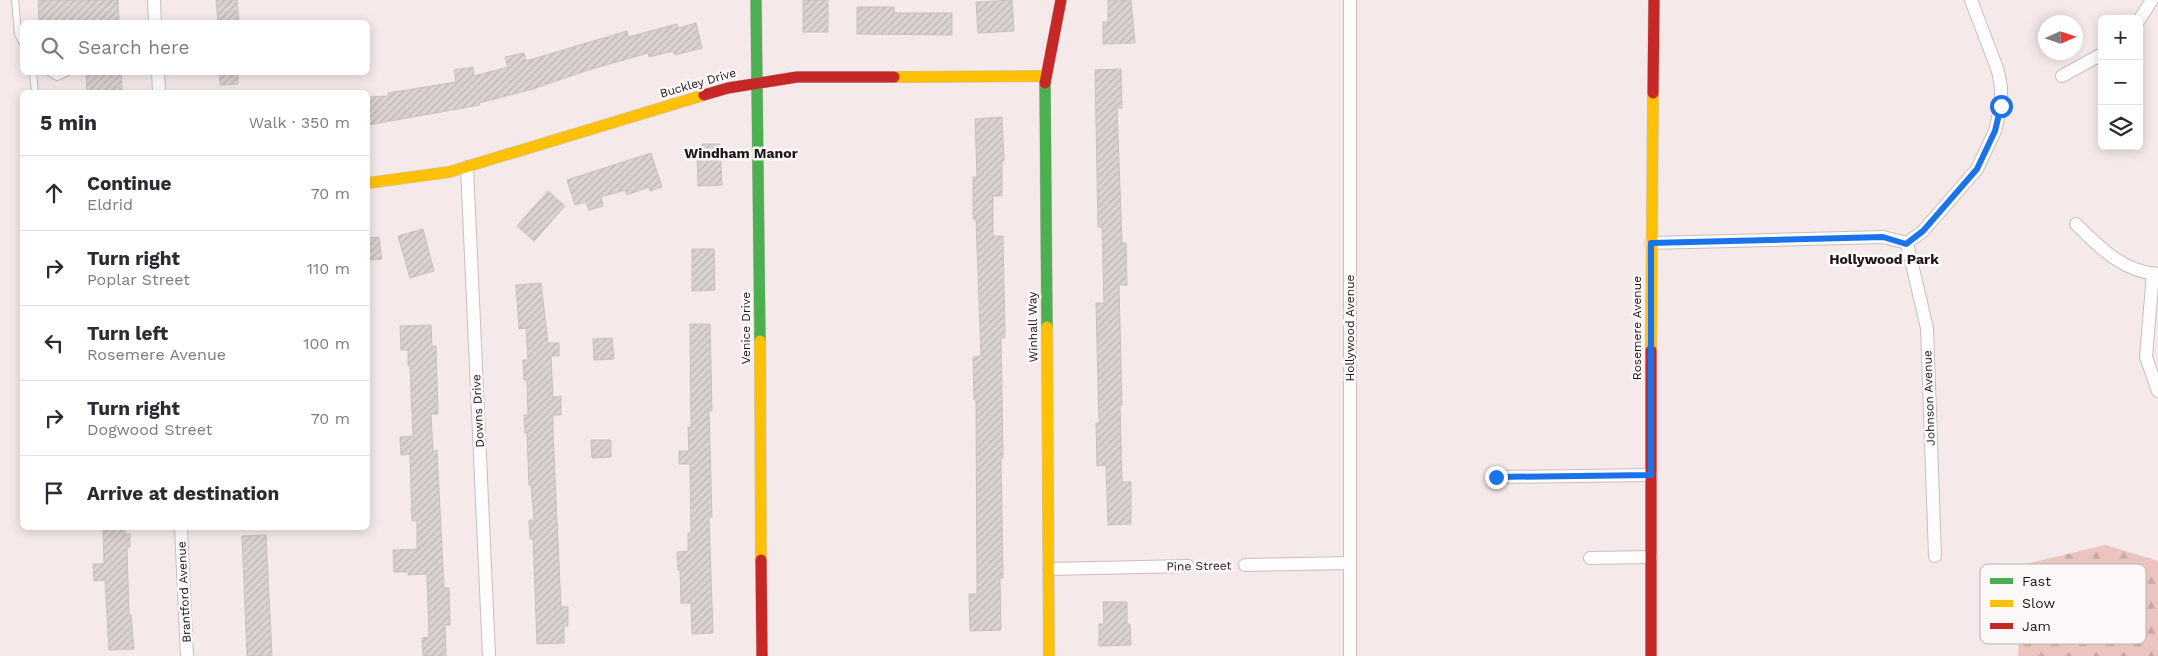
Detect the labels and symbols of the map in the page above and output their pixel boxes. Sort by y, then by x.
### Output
north arrow [2038,15,2083,60]
street label: Buckley Drive [658,65,738,101]
route start [1990,95,2013,118]
district label: Windham Manor [684,145,798,161]
district label: Hollywood Park [1829,251,1939,267]
street label: Hollywood Avenue [1343,274,1357,381]
street label: Rosemere Avenue [1630,276,1644,380]
street label: Winhall Way [1025,291,1041,363]
street label: Venice Drive [739,292,753,364]
street label: Johnson Avenue [1920,350,1938,446]
street label: Downs Drive [469,374,487,448]
route end [1485,466,1508,489]
street label: Brantford Avenue [174,541,194,643]
street label: Pine Street [1166,558,1232,574]
legend [1980,564,2146,644]
text: Fast [2022,573,2051,589]
text: Slow [2022,595,2055,611]
text: Jam [2022,618,2051,634]

